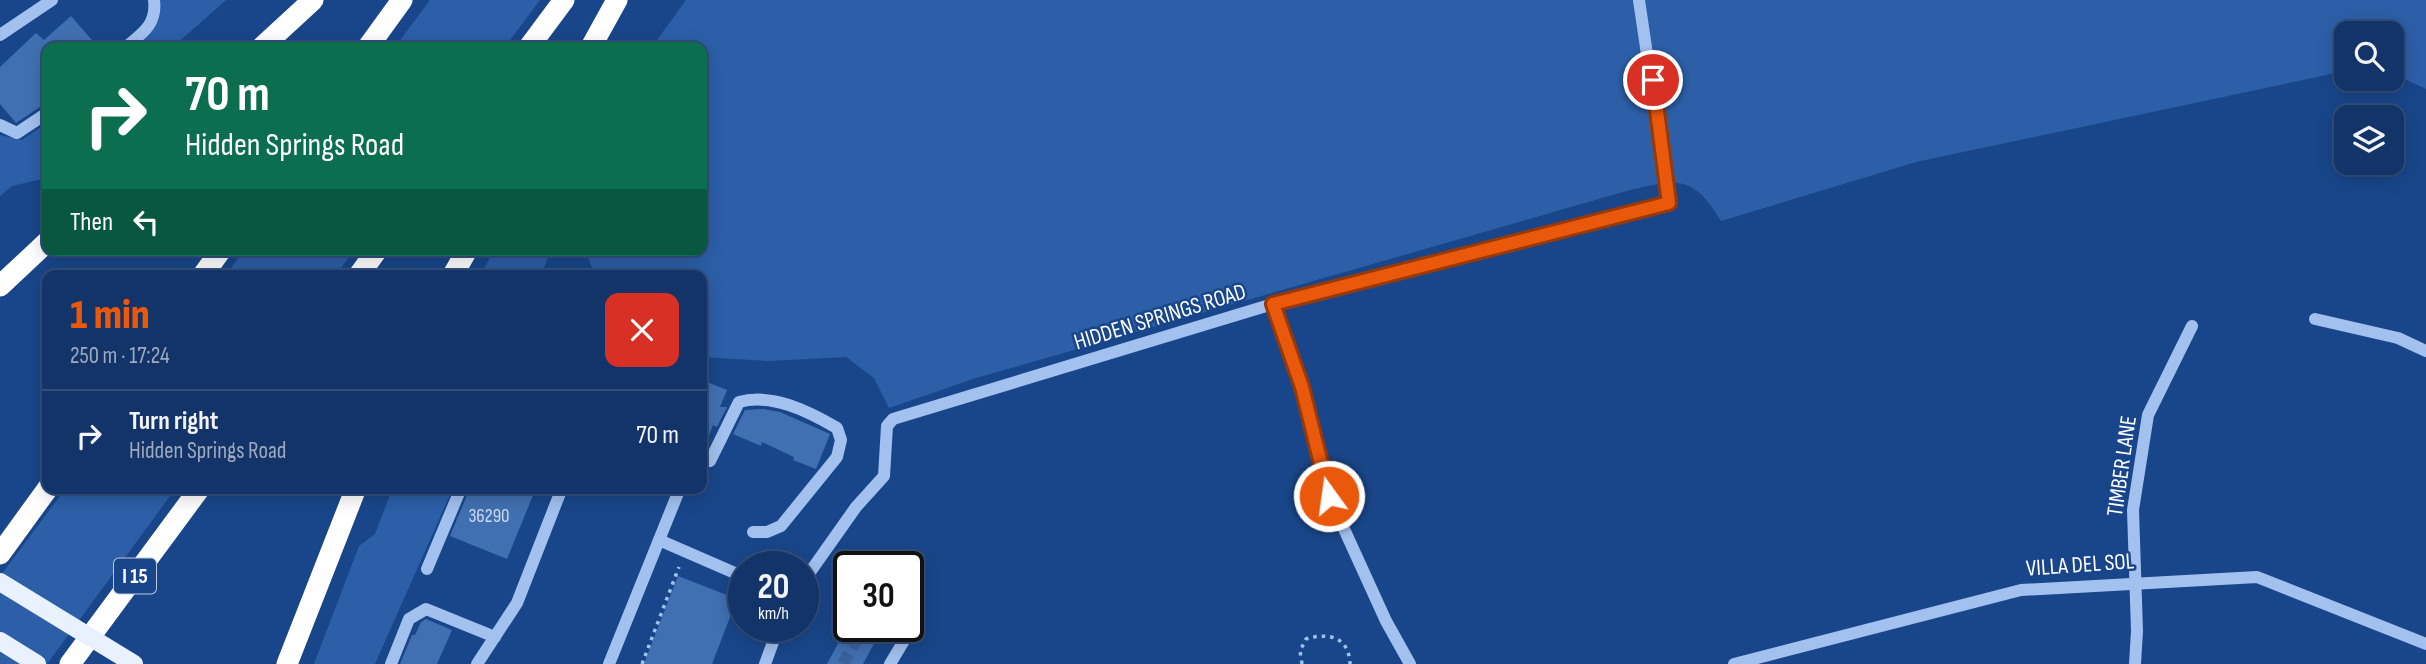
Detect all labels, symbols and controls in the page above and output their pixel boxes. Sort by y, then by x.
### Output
map controls [2334,21,2404,175]
button: search [2334,21,2404,91]
pin [1623,50,1683,110]
icon: arrive [1634,61,1672,99]
text: 70 m [185,66,270,125]
icon: right [70,70,161,161]
button: layers [2334,105,2404,175]
text: Hidden Springs Road [185,126,404,165]
icon: left [127,203,165,241]
text: Then [70,207,113,238]
street label: HIDDEN SPRINGS ROAD [1071,278,1249,356]
text: 1 min [70,290,150,341]
button: close [605,293,679,367]
text: 250 m · 17:24 [70,342,170,370]
text: Turn right [129,406,218,437]
street label: TIMBER LANE [2101,414,2143,518]
icon: right [70,417,108,455]
text: 70 m [636,420,679,451]
text: Hidden Springs Road [129,437,286,465]
position arrow [1292,459,1366,533]
house number: 36290 [468,505,510,528]
street label: VILLA DEL SOL [2025,547,2136,583]
speed limit sign: 30 [833,551,924,642]
road number: I 15 [114,558,156,594]
text: 20 [758,566,790,609]
text: km/h [758,603,789,624]

